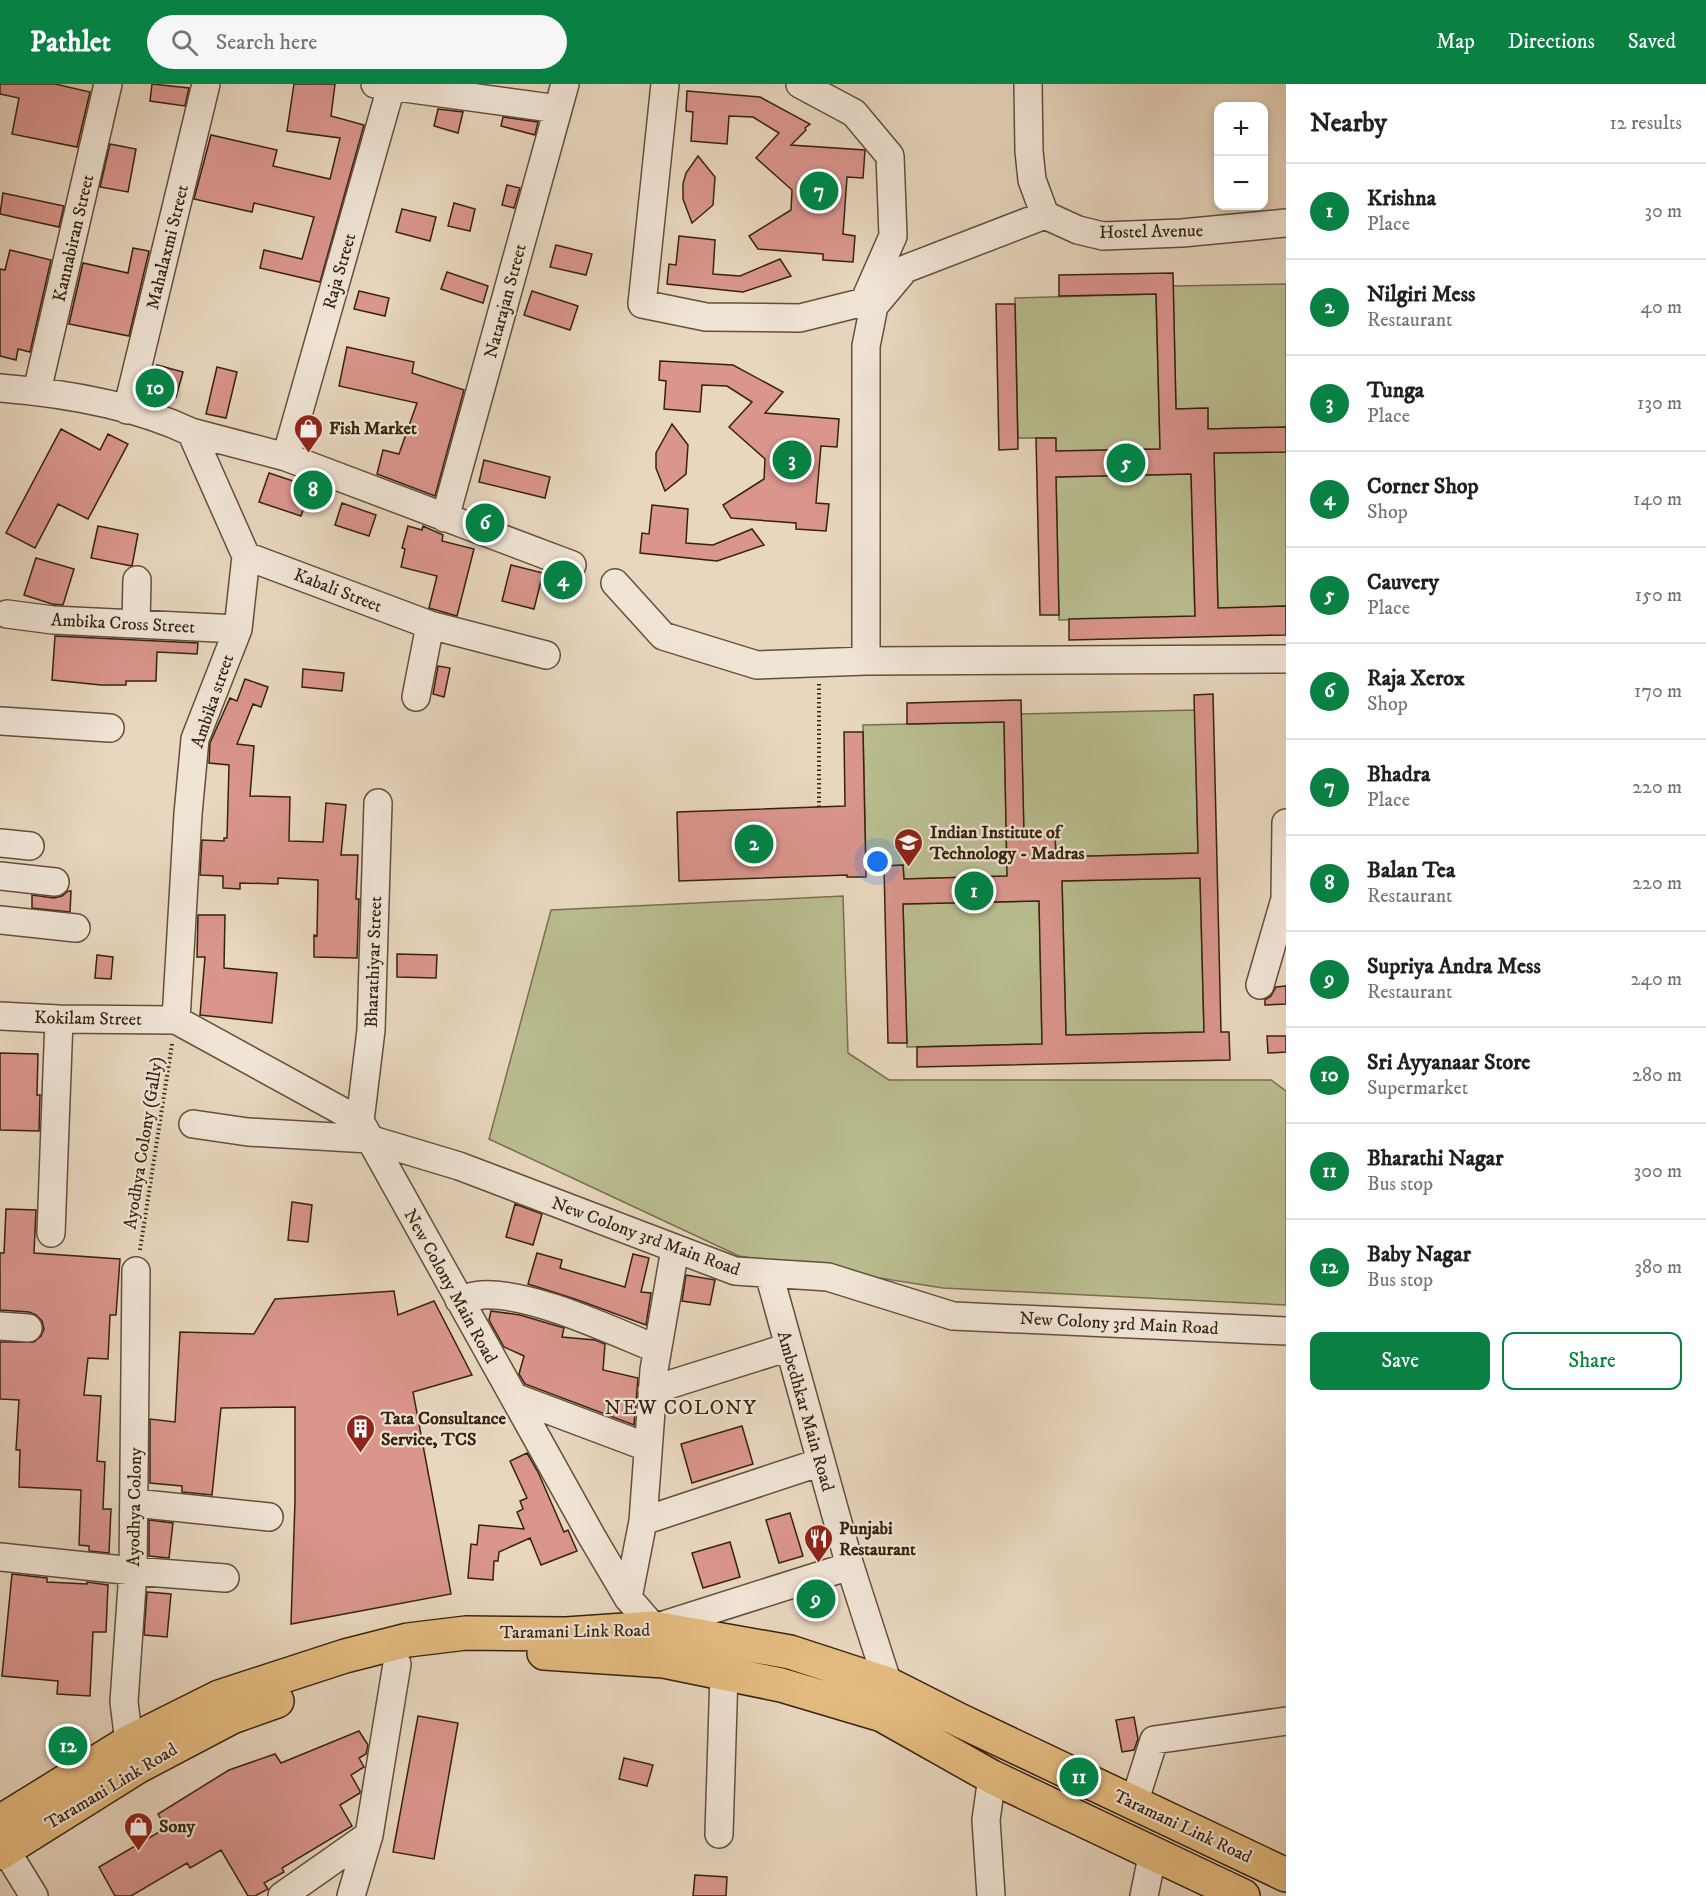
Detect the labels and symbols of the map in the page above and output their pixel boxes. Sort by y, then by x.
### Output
pin: 7 [800,168,838,214]
street label: Kannabiran Street [49,172,99,304]
street label: Mahalaxmi Street [142,182,194,312]
street label: Hostel Avenue [1099,220,1203,244]
street label: Raja Street [319,231,361,312]
street label: Natarajan Street [480,241,532,361]
pin: 10 [136,366,174,410]
shop icon: Fish Market [292,412,324,454]
place label: Fish Market [329,418,417,440]
pin: 3 [772,438,812,482]
pin: 5 [1106,440,1146,485]
pin: 8 [294,468,332,512]
pin: 6 [466,500,504,546]
pin: 4 [544,558,582,602]
street label: Kabali Street [290,564,385,618]
street label: Ambika Cross Street [50,609,196,639]
street label: Ambika street [187,651,239,751]
pin: 2 [734,822,774,867]
place label: Indian Institute of Technology - Madras [929,822,1085,865]
school or university icon: Indian Institute of Technology - Madras [893,826,925,868]
your location [863,847,892,876]
pin: 1 [954,868,994,914]
street label: Bharathiyar Street [361,896,387,1028]
street label: Kokilam Street [34,1007,142,1031]
street label: Ayodhya Colony (Gally) [119,1055,168,1231]
street label: New Colony 3rd Main Road [548,1193,743,1281]
street label: New Colony Main Road [399,1206,502,1367]
street label: New Colony 3rd Main Road [1019,1308,1219,1340]
street label: Ambedhkar Main Road [772,1329,838,1494]
district label: NEW COLONY [605,1396,757,1421]
place label: Tata Consultance Service, TCS [380,1408,507,1451]
building icon: Tata Consultance Service, TCS [344,1412,376,1454]
street label: Ayodhya Colony [123,1447,147,1567]
place label: Punjabi Restaurant [839,1518,916,1561]
restaurant icon: Punjabi Restaurant [802,1522,834,1564]
pin: 9 [796,1576,836,1622]
street label: Taramani Link Road [500,1620,650,1644]
pin: 12 [48,1724,88,1768]
street label: Taramani Link Road [41,1739,182,1835]
pin: 11 [1060,1754,1098,1800]
street label: Taramani Link Road [1110,1785,1255,1869]
shop icon: Sony [122,1810,154,1852]
place label: Sony [159,1816,195,1838]

